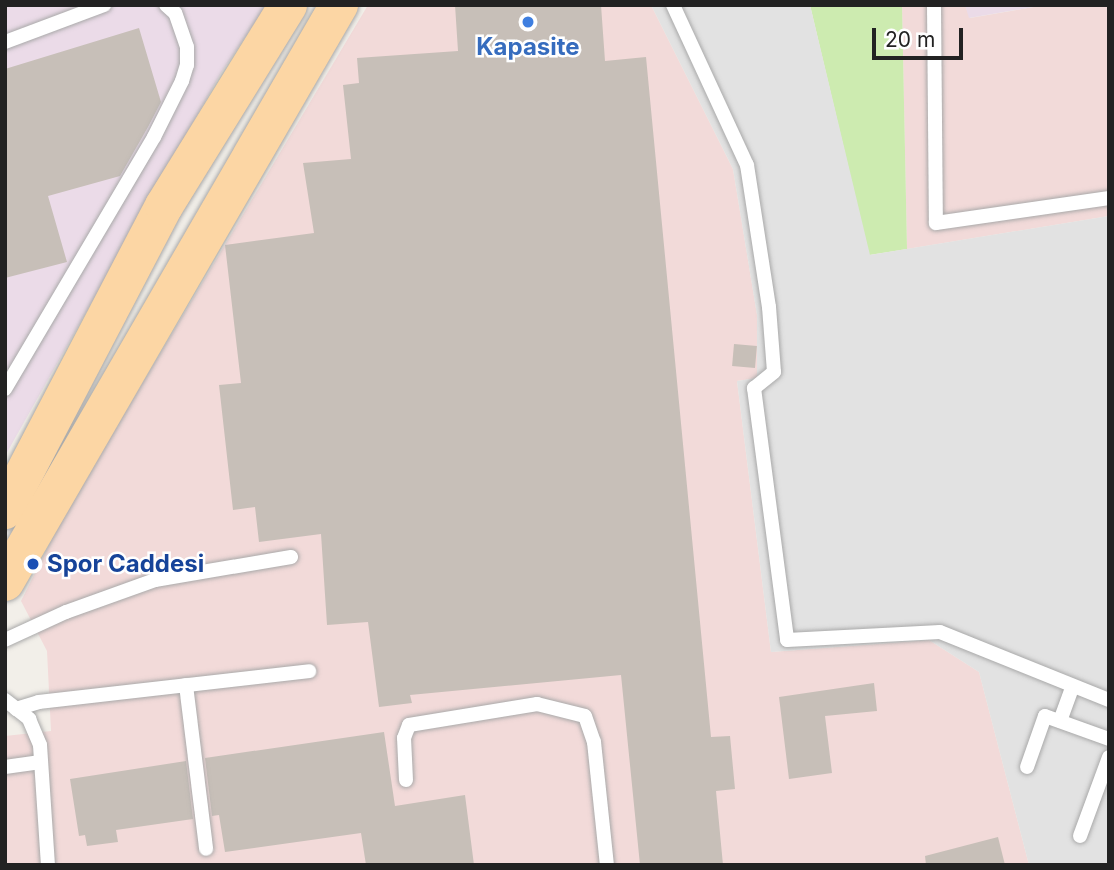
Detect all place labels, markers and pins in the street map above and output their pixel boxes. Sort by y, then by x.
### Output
marker: Kapasite [520,14,536,30]
place label: Kapasite [476,33,580,61]
place label: Spor Caddesi [47,550,204,578]
marker: Spor Caddesi [25,556,41,572]

